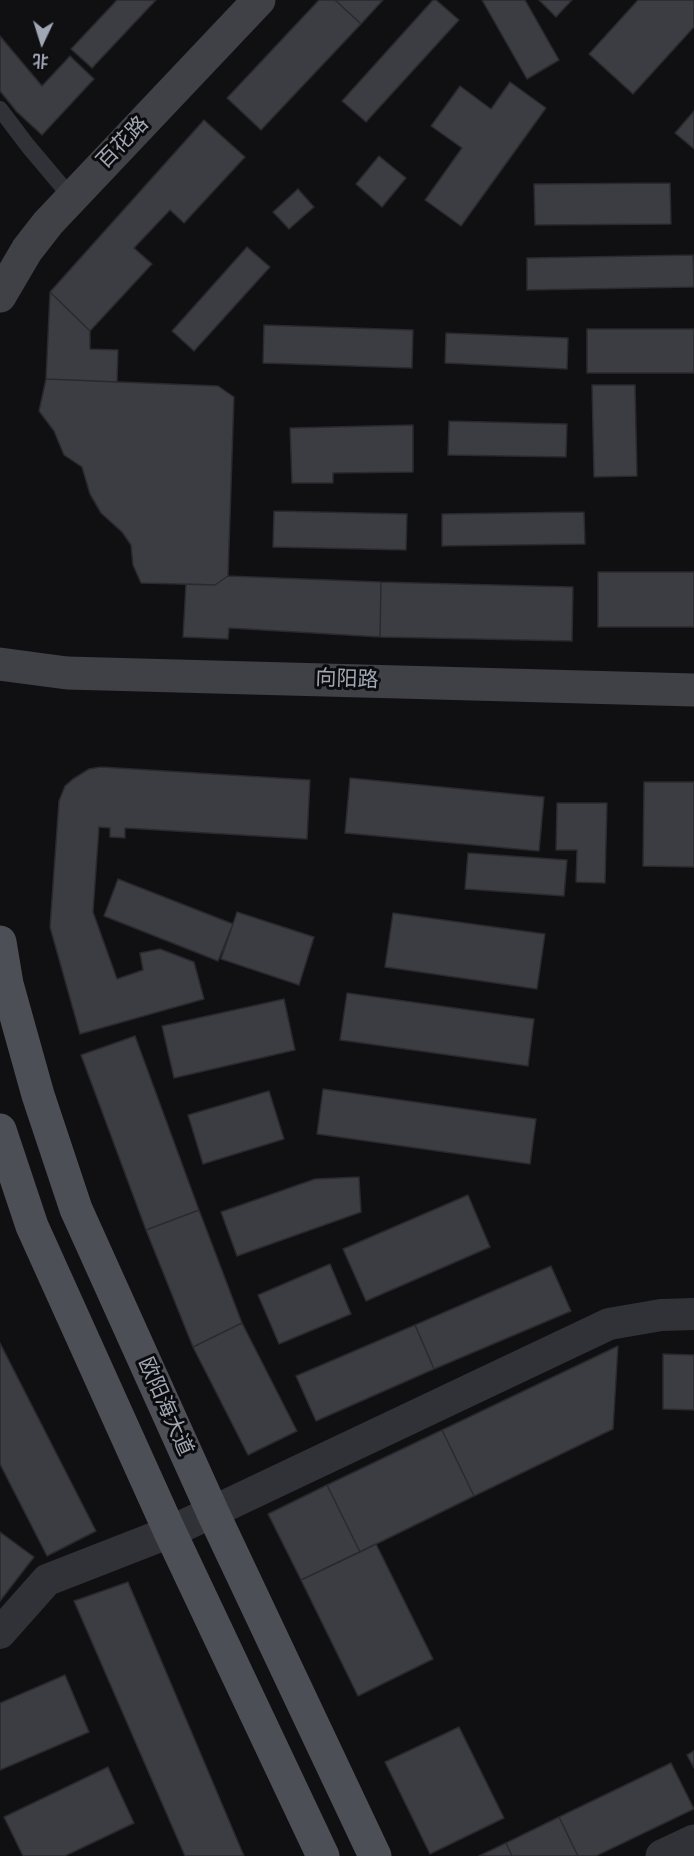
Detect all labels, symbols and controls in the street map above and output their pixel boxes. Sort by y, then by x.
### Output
north arrow [12,12,72,72]
text: 北 [32,49,49,71]
street label: 百花路 [92,112,154,174]
street label: 向阳路 [315,666,379,694]
street label: 欧阳海大道 [132,1354,198,1460]

